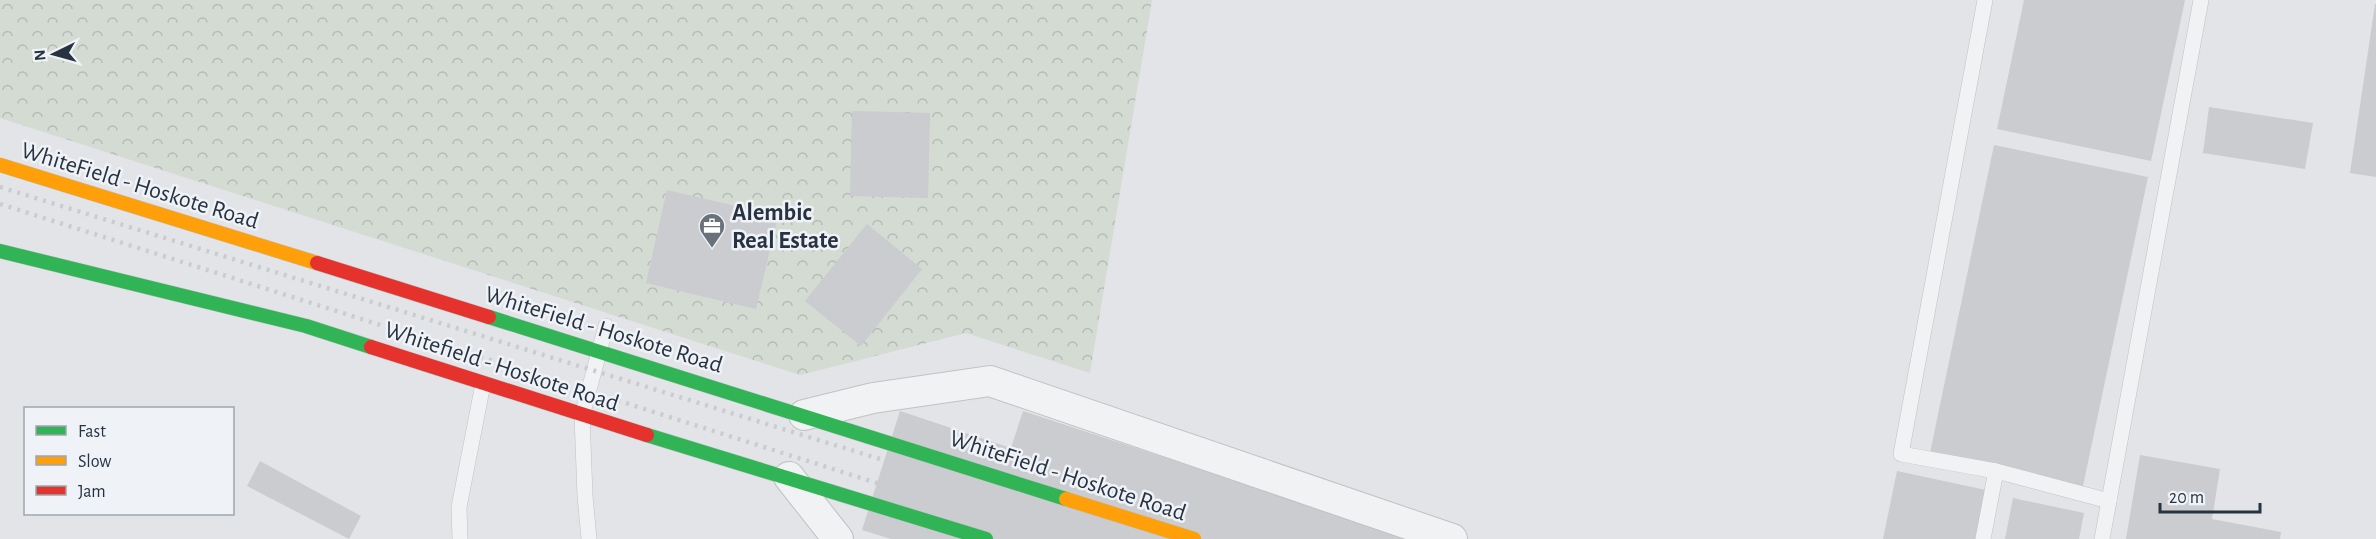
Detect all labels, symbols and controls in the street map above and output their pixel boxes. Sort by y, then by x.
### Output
north arrow [24,24,84,84]
text: N [32,49,49,61]
street label: WhiteField - Hoskote Road [18,138,261,234]
place label: Alembic Real Estate [732,201,839,253]
office icon: Alembic Real Estate [697,211,727,249]
street label: WhiteField - Hoskote Road [482,282,725,378]
street label: Whitefield - Hoskote Road [382,318,622,416]
legend [24,407,234,515]
text: Fast [78,423,106,441]
street label: WhiteField - Hoskote Road [946,426,1189,526]
text: Slow [78,453,111,471]
scale bar [2160,476,2260,514]
text: Jam [78,483,106,501]
text: 20 m [2169,489,2204,507]

